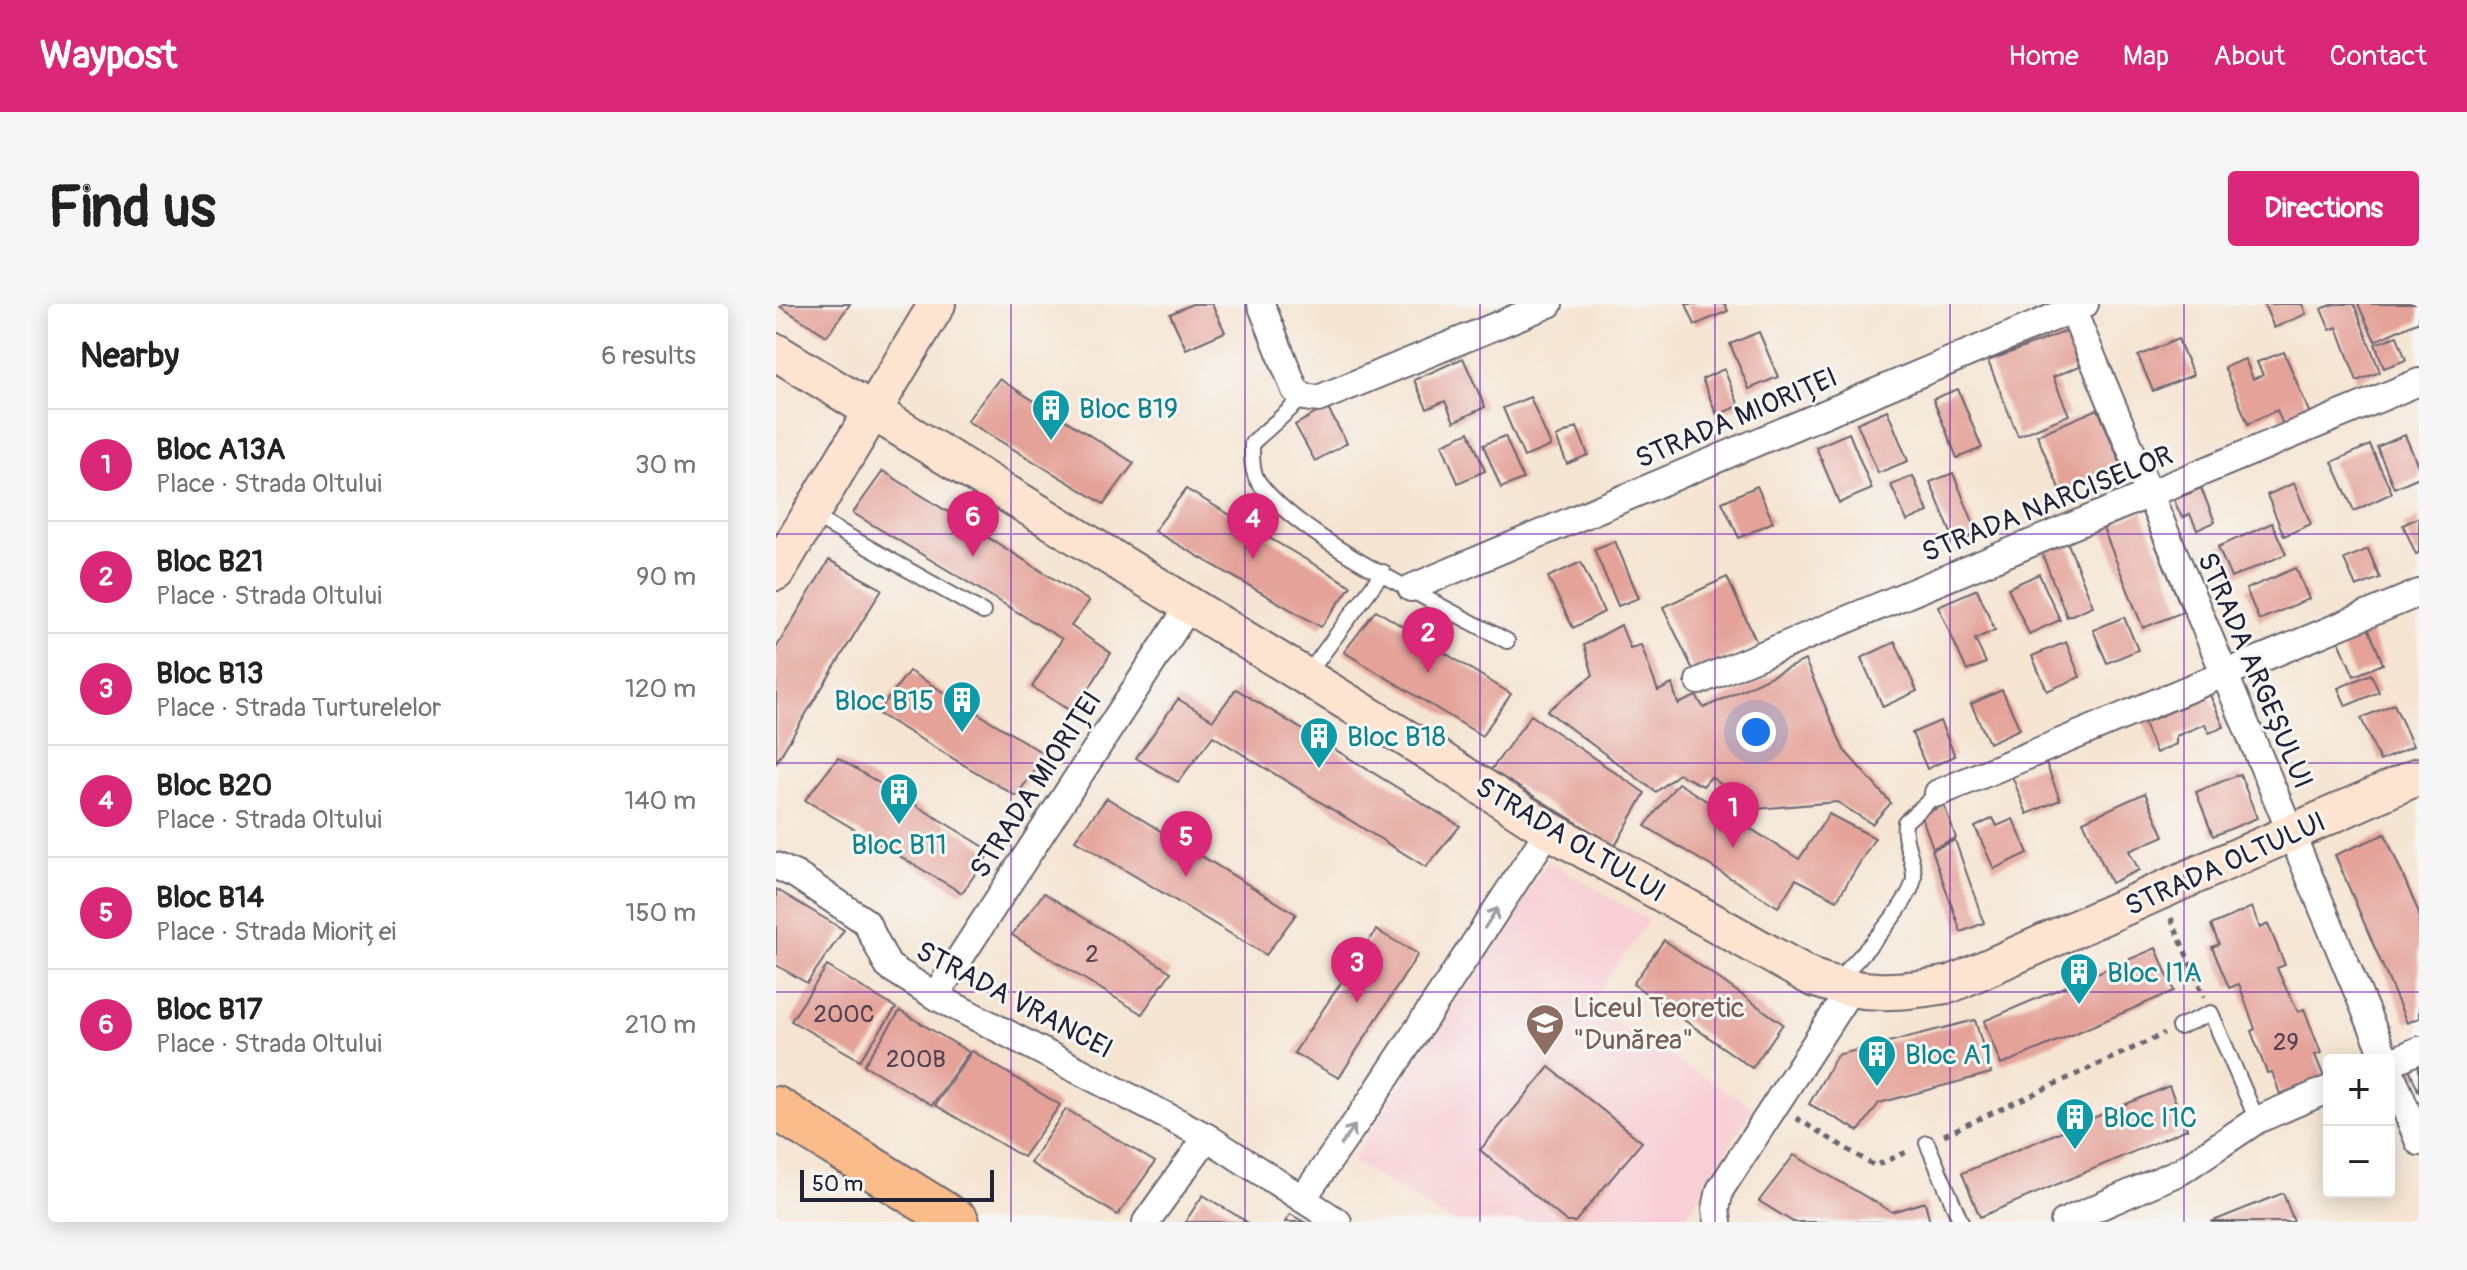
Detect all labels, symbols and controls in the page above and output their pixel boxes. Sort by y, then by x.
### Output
text: Waypost [40,32,177,80]
text: Home [2008,39,2079,74]
text: Map [2123,39,2169,74]
text: About [2213,39,2286,74]
text: Contact [2330,39,2427,74]
button: Directions [2228,171,2419,246]
text: Find us [48,174,216,243]
text: Nearby [80,335,179,378]
text: 6 results [601,340,696,372]
street label: STRADA MIORIȚEI [1630,360,1843,477]
building icon: Bloc B19 [1030,387,1072,442]
place label: Bloc B19 [1079,392,1178,427]
text: Bloc A13A [156,431,285,468]
street label: STRADA NARCISELOR [1917,438,2178,571]
text: 1 [101,449,111,481]
text: 30 m [635,449,696,481]
text: Place · Strada Oltului [156,468,382,500]
pin: 6 [947,491,999,557]
pin: 4 [1227,493,1279,559]
text: Bloc B21 [156,543,263,580]
street label: STRADA ARGEȘULUI [2189,547,2320,794]
text: 2 [99,561,113,593]
text: 90 m [636,561,696,593]
text: Place · Strada Oltului [156,580,382,612]
pin: 2 [1402,607,1454,673]
text: Bloc B13 [156,655,263,692]
text: 3 [99,673,113,705]
text: 120 m [625,673,696,705]
building icon: Bloc B15 [941,679,983,734]
place label: Bloc B15 [834,684,934,719]
street label: STRADA MIORIȚEI [963,685,1110,885]
text: Place · Strada Turturelelor [156,692,441,724]
your location [1736,712,1776,752]
building icon: Bloc B18 [1298,715,1340,770]
place label: Bloc B18 [1347,720,1446,755]
text: Bloc B20 [156,767,272,804]
street label: STRADA OLTULUI [1469,770,1672,911]
building icon: Bloc B11 [878,771,920,826]
pin: 1 [1707,782,1759,848]
text: 4 [98,785,114,817]
text: 140 m [624,785,696,817]
text: Place · Strada Oltului [156,804,382,836]
street label: STRADA OLTULUI [2120,805,2331,924]
pin: 5 [1160,811,1212,877]
place label: Bloc B11 [851,828,947,863]
text: Bloc B14 [156,879,264,916]
text: 5 [99,897,113,929]
text: 150 m [625,897,696,929]
one-way arrow [1484,907,1500,930]
text: Place · Strada Mioriței [156,916,396,948]
street label: STRADA VRANCEI [910,934,1119,1067]
pin: 3 [1331,937,1383,1003]
house number: 2 [1085,940,1099,969]
building icon: Bloc I1A [2058,951,2100,1006]
place label: Bloc I1A [2107,956,2202,991]
text: Bloc B17 [156,991,263,1028]
place label: Liceul Teoretic "Dunărea" [1573,991,1745,1058]
house number: 200C [813,1000,875,1029]
school or university icon: Liceul Teoretic "Dunărea" [1524,1002,1566,1057]
text: 6 [98,1009,114,1041]
text: 210 m [625,1009,696,1041]
text: Place · Strada Oltului [156,1028,382,1060]
house number: 29 [2273,1028,2299,1057]
building icon: Bloc A1 [1856,1033,1898,1088]
place label: Bloc A1 [1905,1038,1992,1073]
house number: 200B [886,1045,946,1074]
map controls [2323,1054,2395,1198]
button: + [2323,1054,2395,1126]
building icon: Bloc I1C [2054,1096,2096,1151]
place label: Bloc I1C [2103,1101,2197,1136]
one-way arrow [1340,1124,1356,1146]
button: − [2323,1126,2395,1198]
scale bar [800,1166,994,1202]
text: 50 m [812,1170,863,1198]

